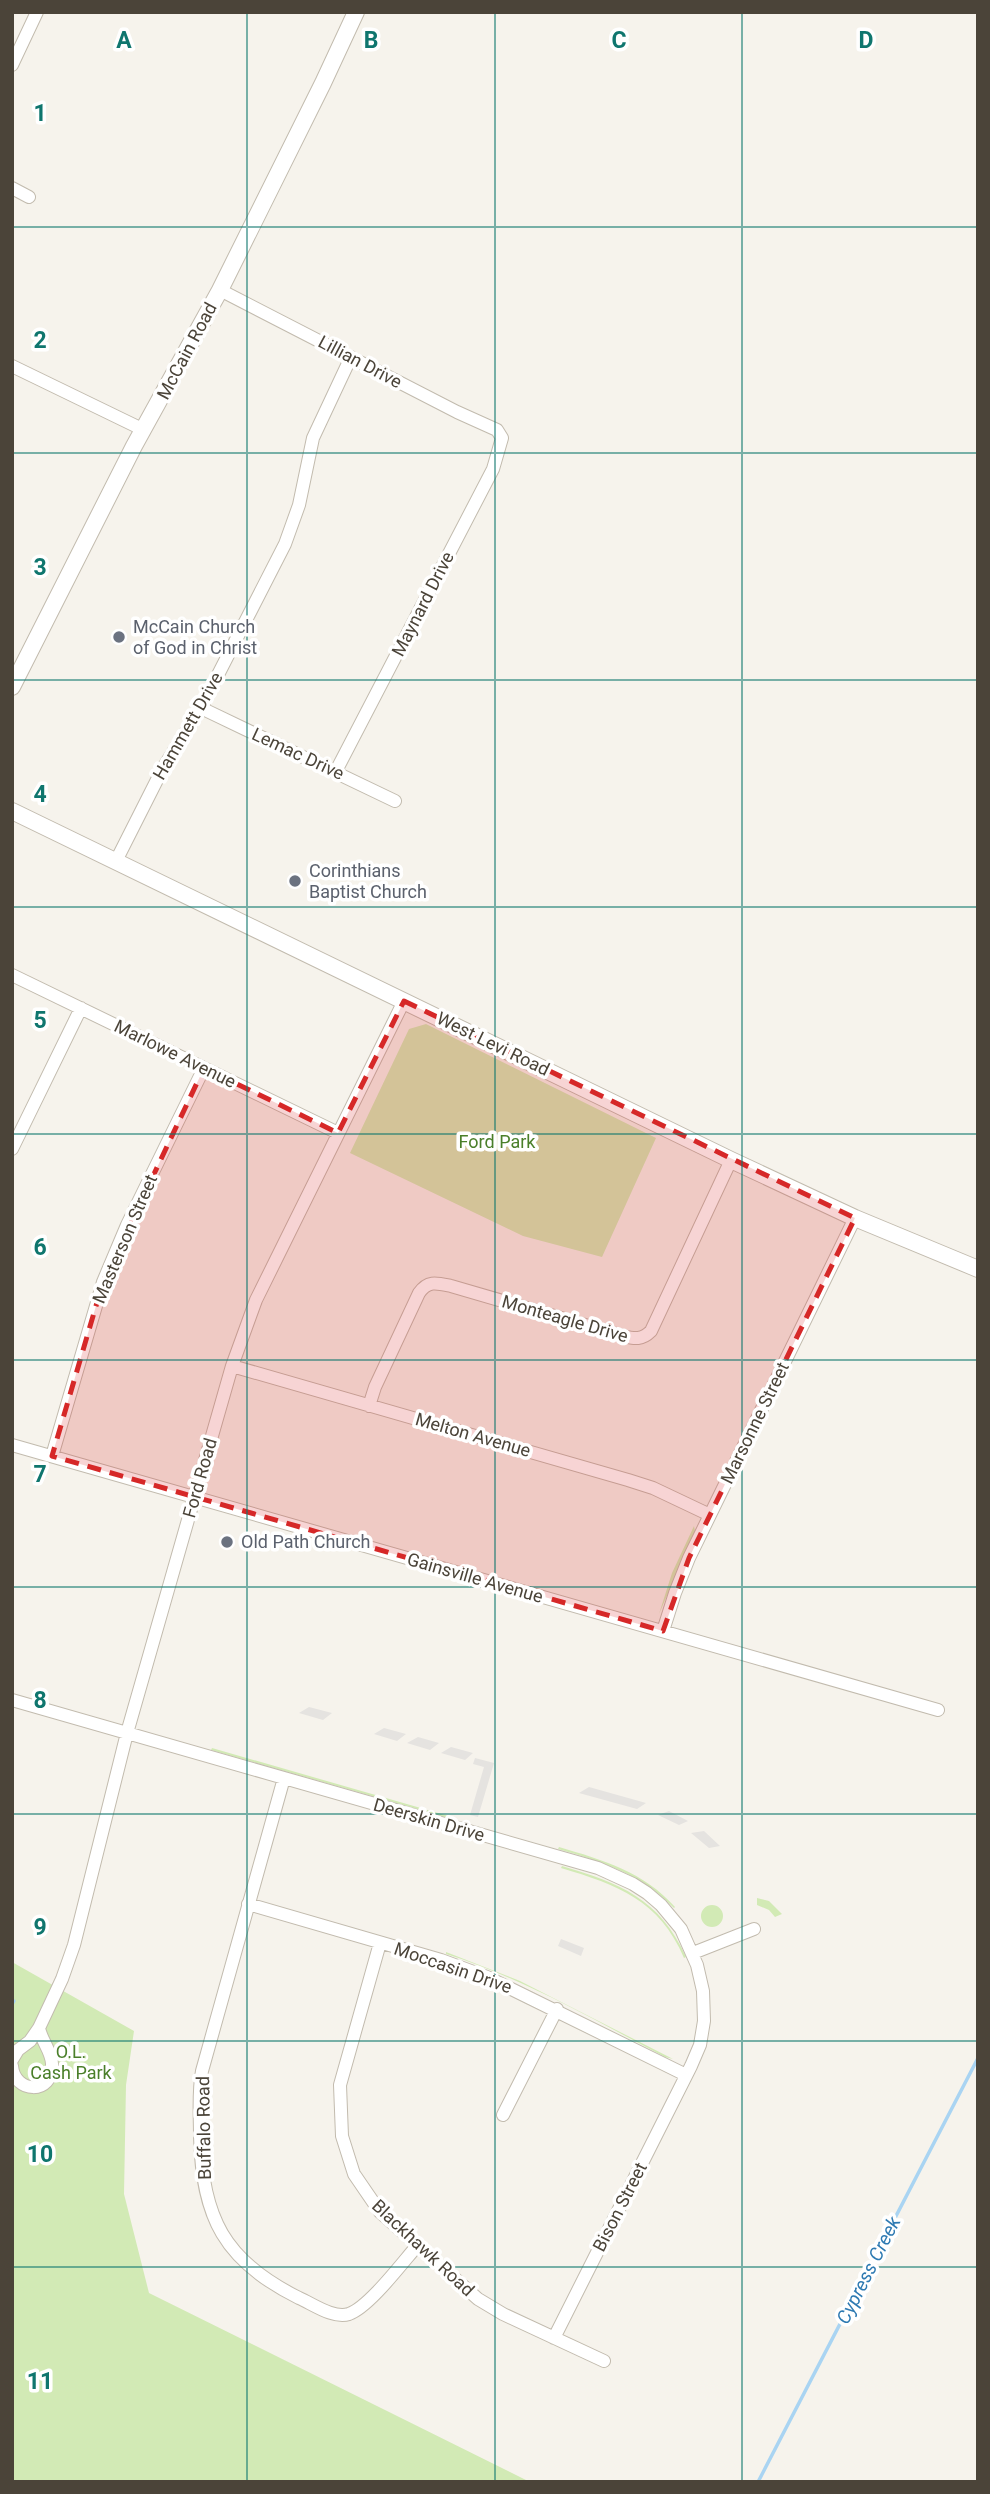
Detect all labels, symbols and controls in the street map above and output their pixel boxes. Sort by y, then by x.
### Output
text: A [116,27,132,54]
text: B [364,27,378,54]
text: C [611,27,627,54]
text: D [859,27,873,54]
text: 1 [33,100,47,127]
street label: McCain Road [152,299,221,403]
text: 2 [33,327,47,354]
street label: Lillian Drive [315,331,406,392]
street label: Maynard Drive [387,548,458,660]
text: 3 [33,554,47,581]
place label: McCain Church of God in Christ [133,616,257,658]
marker: McCain Church of God in Christ [111,629,127,645]
street label: Hammett Drive [148,668,227,783]
street label: Lemac Drive [249,723,348,784]
text: 4 [33,781,47,808]
place label: Corinthians Baptist Church [309,860,427,902]
marker: Corinthians Baptist Church [287,873,303,889]
text: 5 [33,1007,47,1034]
street label: West Levi Road [433,1007,553,1080]
street label: Marlowe Avenue [111,1015,239,1092]
park label: Ford Park [459,1131,536,1152]
street label: Masterson Street [88,1171,161,1306]
text: 6 [33,1234,47,1261]
street label: Monteagle Drive [500,1290,631,1347]
street label: Marsonne Street [716,1359,793,1487]
street label: Melton Avenue [413,1408,533,1461]
street label: Ford Road [178,1436,221,1520]
text: 7 [33,1461,47,1488]
place label: Old Path Church [241,1531,371,1552]
marker: Old Path Church [219,1534,235,1550]
street label: Gainsville Avenue [405,1548,546,1607]
text: 8 [33,1687,47,1714]
street label: Deerskin Drive [371,1794,487,1845]
text: 9 [33,1914,47,1941]
street label: Moccasin Drive [392,1938,515,1998]
park label: O.L. Cash Park [30,2041,113,2083]
street label: Buffalo Road [192,2076,215,2180]
text: 10 [27,2141,53,2168]
street label: Bison Street [588,2159,651,2255]
street label: Blackhawk Road [368,2195,479,2300]
water label: Cypress Creek [832,2212,906,2328]
text: 11 [27,2368,53,2395]

